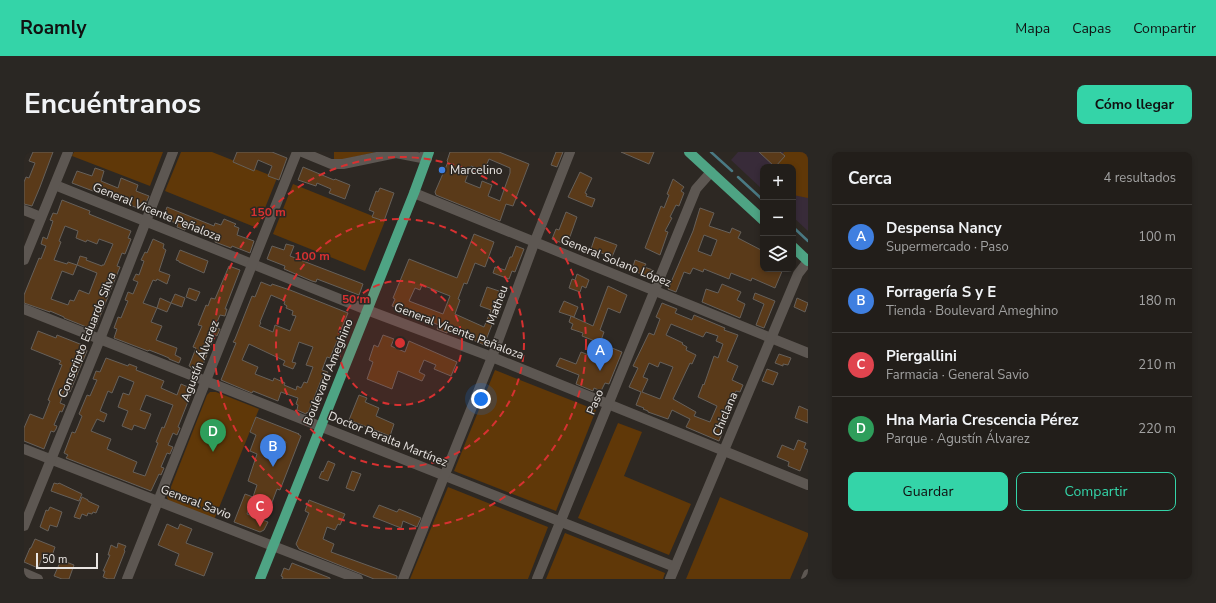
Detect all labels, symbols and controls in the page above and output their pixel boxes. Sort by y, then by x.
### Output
text: Roamly [20,15,87,41]
text: Mapa [1015,19,1050,38]
text: Capas [1072,19,1111,38]
text: Compartir [1133,19,1196,38]
text: Encuéntranos [24,85,201,123]
button: Cómo llegar [1077,85,1192,124]
place label: Marcelino [450,162,503,178]
map controls [760,164,796,272]
button: + [760,164,796,200]
marker: Marcelino [437,165,447,175]
text: Cerca [848,167,892,190]
text: 4 resultados [1104,169,1176,187]
street label: General Vicente Peñaloza [90,179,224,245]
button: − [760,200,796,236]
text: 150 m [250,204,286,220]
text: Despensa Nancy [886,218,1002,238]
text: A [856,228,866,246]
text: 100 m [1138,228,1176,246]
street label: General Solano López [558,231,674,291]
button: layers [760,236,796,272]
text: Supermercado · Paso [886,238,1009,256]
text: 100 m [294,248,330,264]
street label: Conscripto Eduardo Silva [54,270,120,400]
text: Forragería S y E [886,282,996,302]
street label: Matheu [483,283,511,327]
text: 50 m [342,291,370,307]
text: B [857,292,865,310]
text: 180 m [1138,292,1176,310]
street label: General Vicente Peñaloza [392,299,526,363]
text: Tienda · Boulevard Ameghino [886,302,1058,320]
street label: Boulevard Ameghino [299,316,357,428]
street label: Agustín Álvarez [177,318,223,404]
centre of rings [393,336,407,350]
pin: A [587,338,613,371]
text: Piergallini [886,346,957,366]
text: C [857,356,865,374]
text: 210 m [1138,356,1176,374]
text: Farmacia · General Savio [886,366,1029,384]
street label: Paso [583,387,607,417]
your location [471,389,491,409]
street label: Chiclana [709,390,741,438]
street label: Doctor Peralta Martínez [326,408,451,470]
text: Hna Maria Crescencia Pérez [886,410,1079,430]
pin: D [200,419,226,452]
text: D [856,420,866,438]
text: 220 m [1138,420,1176,438]
text: Parque · Agustín Álvarez [886,430,1030,448]
pin: B [260,434,286,467]
button: Guardar [848,472,1008,511]
button: Compartir [1016,472,1176,511]
street label: General Savio [158,481,234,523]
pin: C [247,494,273,527]
scale bar [36,551,98,570]
text: 50 m [42,552,67,567]

